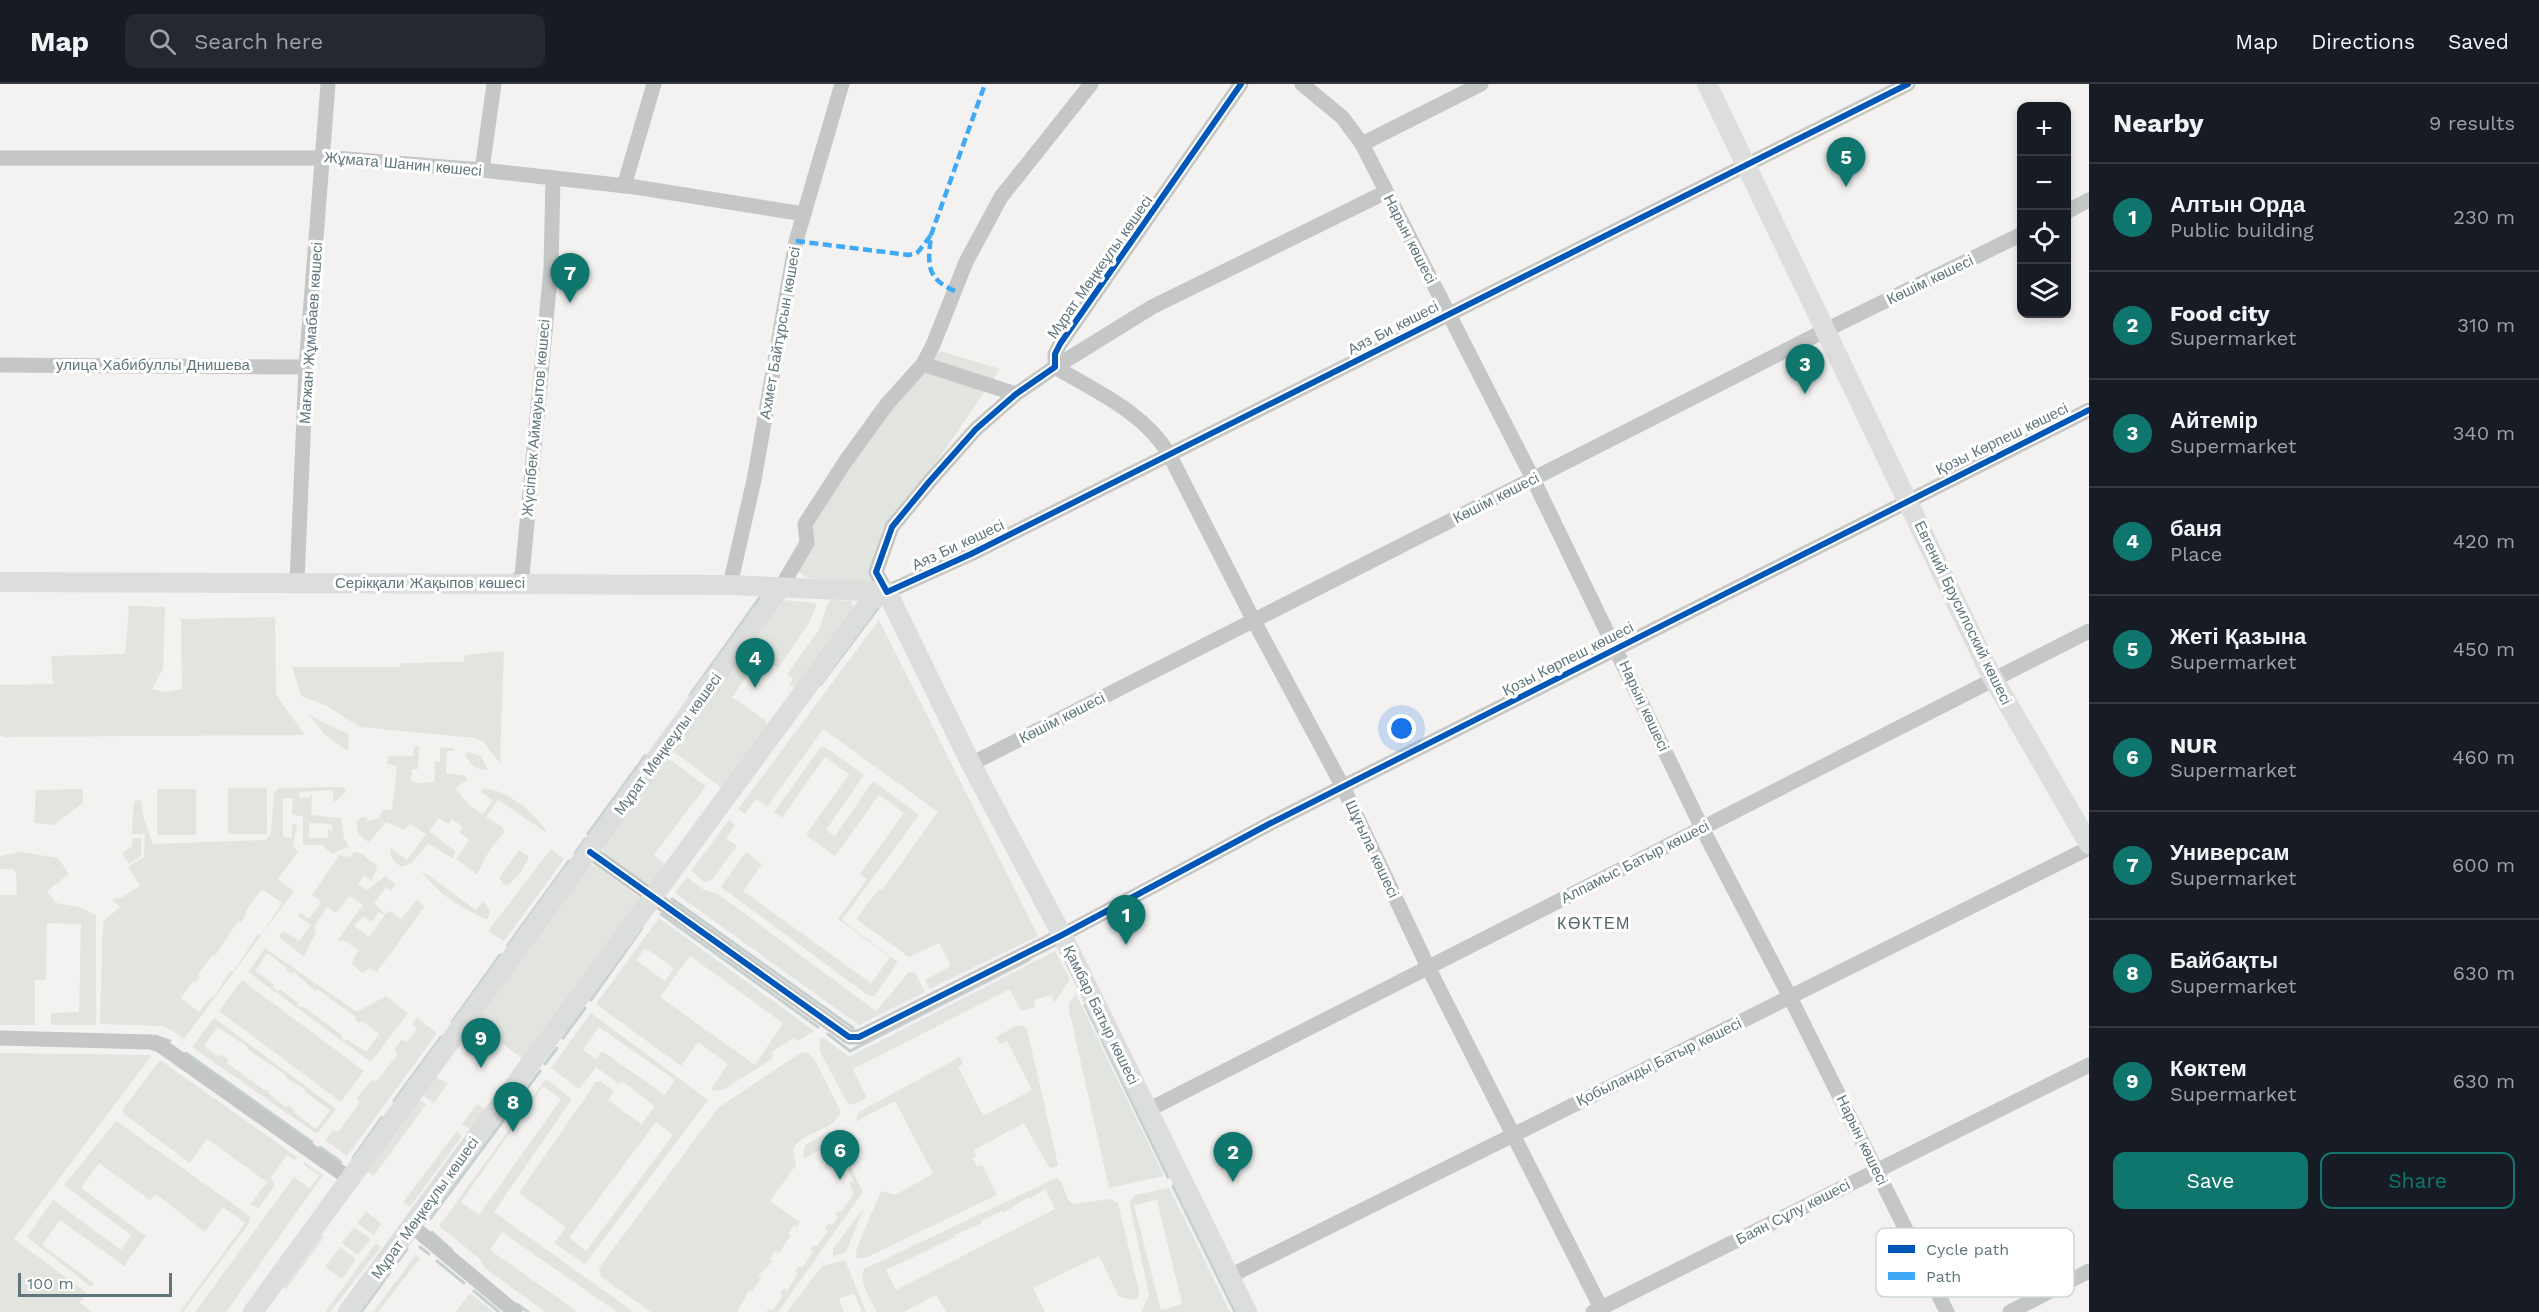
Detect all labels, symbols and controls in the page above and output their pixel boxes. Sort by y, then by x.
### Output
search box [125,14,545,68]
text: Map [30,25,89,58]
icon: search [146,25,179,58]
text: Search here [194,29,323,54]
text: Map [2235,29,2278,54]
text: Directions [2311,29,2415,54]
text: Saved [2448,29,2509,54]
map controls [2017,102,2071,318]
button: + [2017,102,2071,156]
text: Nearby [2113,108,2204,138]
text: 9 results [2429,111,2515,135]
pin: 5 [1826,138,1866,187]
street label: Жұмата Шанин көшесі [323,148,483,180]
button: − [2017,156,2071,210]
street label: Нарын көшесі [1380,191,1440,287]
street label: Мұрат Мөңкеұлы көшесі [1044,192,1156,342]
text: Алтын Орда [2170,192,2305,217]
text: 1 [2128,205,2137,229]
text: 230 m [2453,205,2515,229]
button: locate [2017,210,2071,264]
text: Public building [2170,218,2314,242]
street label: Мағжан Жұмабаев көшесі [296,241,326,425]
street label: Ахмет Байтұрсын көшесі [756,245,804,421]
street label: Көшім көшесі [1884,251,1976,309]
pin: 7 [550,254,590,303]
button: layers [2017,264,2071,318]
street label: Аяз Би көшесі [1345,297,1441,359]
text: Food city [2170,301,2270,326]
text: 2 [2127,313,2138,337]
text: 310 m [2457,313,2515,337]
street label: Жүсіпбек Аймауытов көшесі [518,319,554,517]
text: Supermarket [2170,326,2296,350]
pin: 3 [1786,344,1824,394]
street label: улица Хабибуллы Днишева [56,356,251,374]
street label: Қозы Көрпеш көшесі [1933,399,2071,479]
text: Айтемір [2170,408,2258,433]
text: 3 [2127,421,2138,445]
text: 340 m [2453,421,2515,445]
text: Supermarket [2170,434,2296,458]
street label: Көшім көшесі [1450,469,1542,527]
street label: Аяз Би көшесі [909,516,1007,574]
text: баня [2170,516,2222,541]
street label: Евгений Брусилоский көшесі [1911,518,2015,708]
text: 4 [2126,529,2139,553]
text: 420 m [2453,529,2515,553]
text: Place [2170,542,2222,566]
street label: Серікқали Жақыпов көшесі [335,574,525,592]
street label: Қозы Көрпеш көшесі [1499,618,1637,700]
text: Жеті Қазына [2170,624,2306,649]
text: 5 [2127,637,2138,661]
text: 450 m [2453,637,2515,661]
pin: 4 [736,638,774,688]
text: Supermarket [2170,650,2296,674]
street label: Нарын көшесі [1615,658,1673,754]
street label: Мұрат Мөңкеұлы көшесі [611,670,725,818]
street label: Көшім көшесі [1016,689,1108,747]
your location [1387,714,1416,743]
text: NUR [2170,733,2217,758]
text: 6 [2126,745,2139,769]
text: 460 m [2452,745,2515,769]
text: Supermarket [2170,758,2296,782]
street label: Шұғыла көшесі [1341,797,1403,901]
street label: Алпамыс Батыр көшесі [1558,817,1712,907]
text: Универсам [2170,840,2290,865]
text: 7 [2126,853,2139,877]
text: 600 m [2452,853,2515,877]
text: Supermarket [2170,866,2296,890]
pin: 1 [1106,896,1146,945]
district label: КӨКТЕМ [1557,914,1631,933]
street label: Қамбар Батыр көшесі [1060,943,1142,1087]
text: Байбақты [2170,948,2278,973]
text: 8 [2126,961,2139,985]
text: 630 m [2453,961,2515,985]
text: Supermarket [2170,974,2296,998]
street label: Қобыланды Батыр көшесі [1573,1014,1745,1110]
pin: 9 [462,1018,500,1068]
text: Көктем [2170,1056,2247,1081]
text: 9 [2126,1069,2139,1093]
text: 630 m [2453,1069,2515,1093]
pin: 8 [494,1082,532,1132]
text: Supermarket [2170,1082,2296,1106]
street label: Нарын көшесі [1832,1092,1892,1188]
pin: 6 [820,1130,860,1180]
pin: 2 [1214,1132,1252,1182]
street label: Мұрат Мөңкеұлы көшесі [368,1134,482,1282]
button: Save [2113,1152,2308,1209]
button: Share [2320,1152,2515,1209]
street label: Баян Сұлу көшесі [1733,1175,1853,1249]
legend [1876,1228,2074,1297]
text: Cycle path [1926,1240,2009,1259]
text: Path [1926,1267,1961,1286]
scale bar [18,1270,172,1298]
text: 100 m [27,1274,74,1293]

